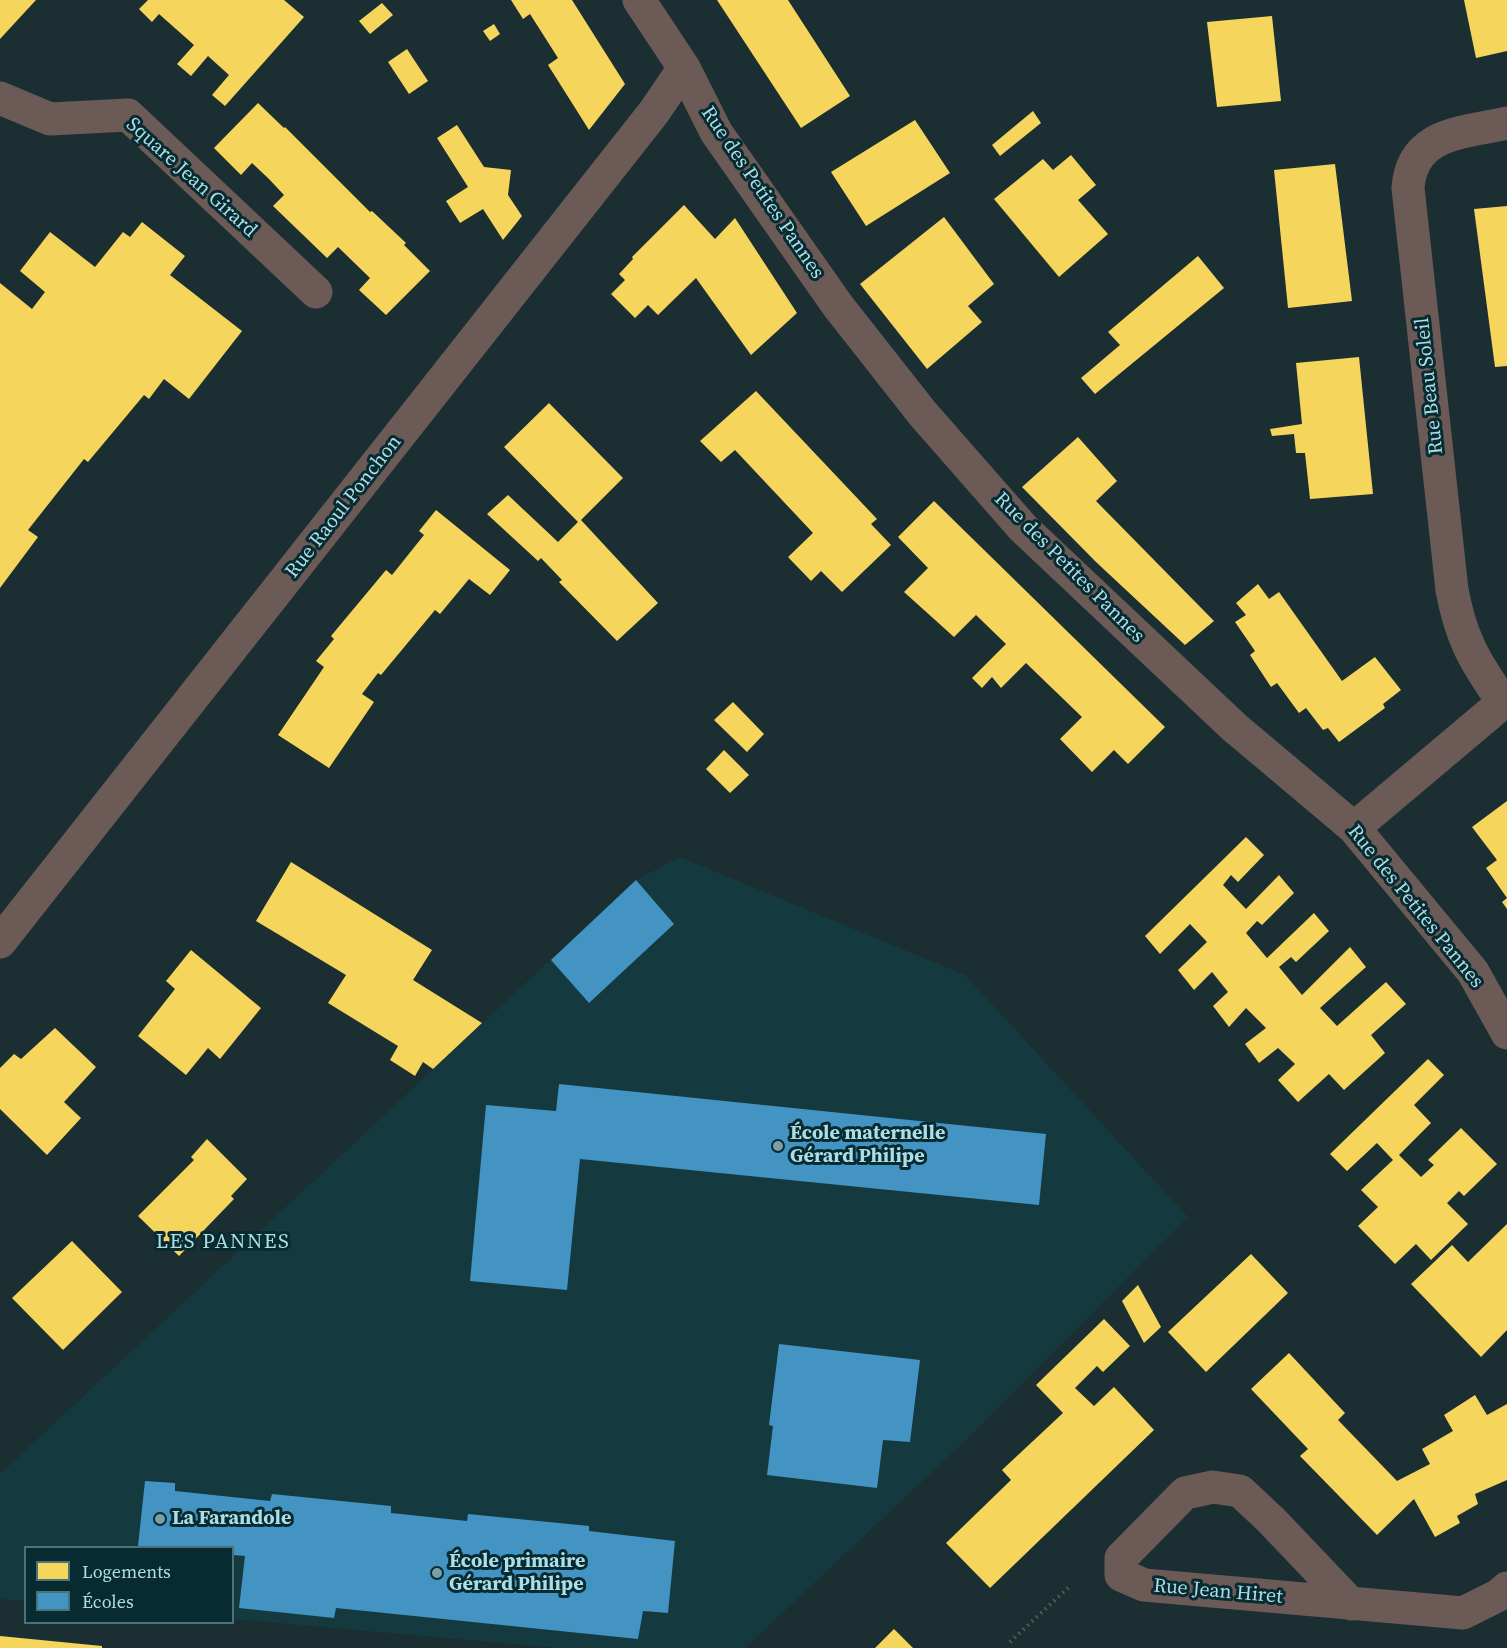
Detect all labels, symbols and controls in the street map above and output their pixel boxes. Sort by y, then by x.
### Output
street label: Rue des Petites Pannes [695,102,829,284]
street label: Square Jean Girard [121,113,261,243]
street label: Rue Beau Soleil [1411,316,1449,456]
street label: Rue Raoul Ponchon [281,431,407,583]
street label: Rue des Petites Pannes [989,488,1149,648]
street label: Rue des Petites Pannes [1342,821,1488,993]
place label: École maternelle Gérard Philipe [790,1122,945,1169]
marker: École maternelle Gérard Philipe [771,1139,785,1153]
district label: LES PANNES [156,1230,290,1256]
place label: La Farandole [172,1507,291,1531]
marker: La Farandole [153,1512,167,1526]
legend [24,1546,234,1624]
place label: École primaire Gérard Philipe [449,1550,585,1597]
text: Logements [82,1559,171,1584]
marker: École primaire Gérard Philipe [430,1566,444,1580]
street label: Rue Jean Hiret [1152,1574,1284,1610]
text: Écoles [82,1589,134,1614]

